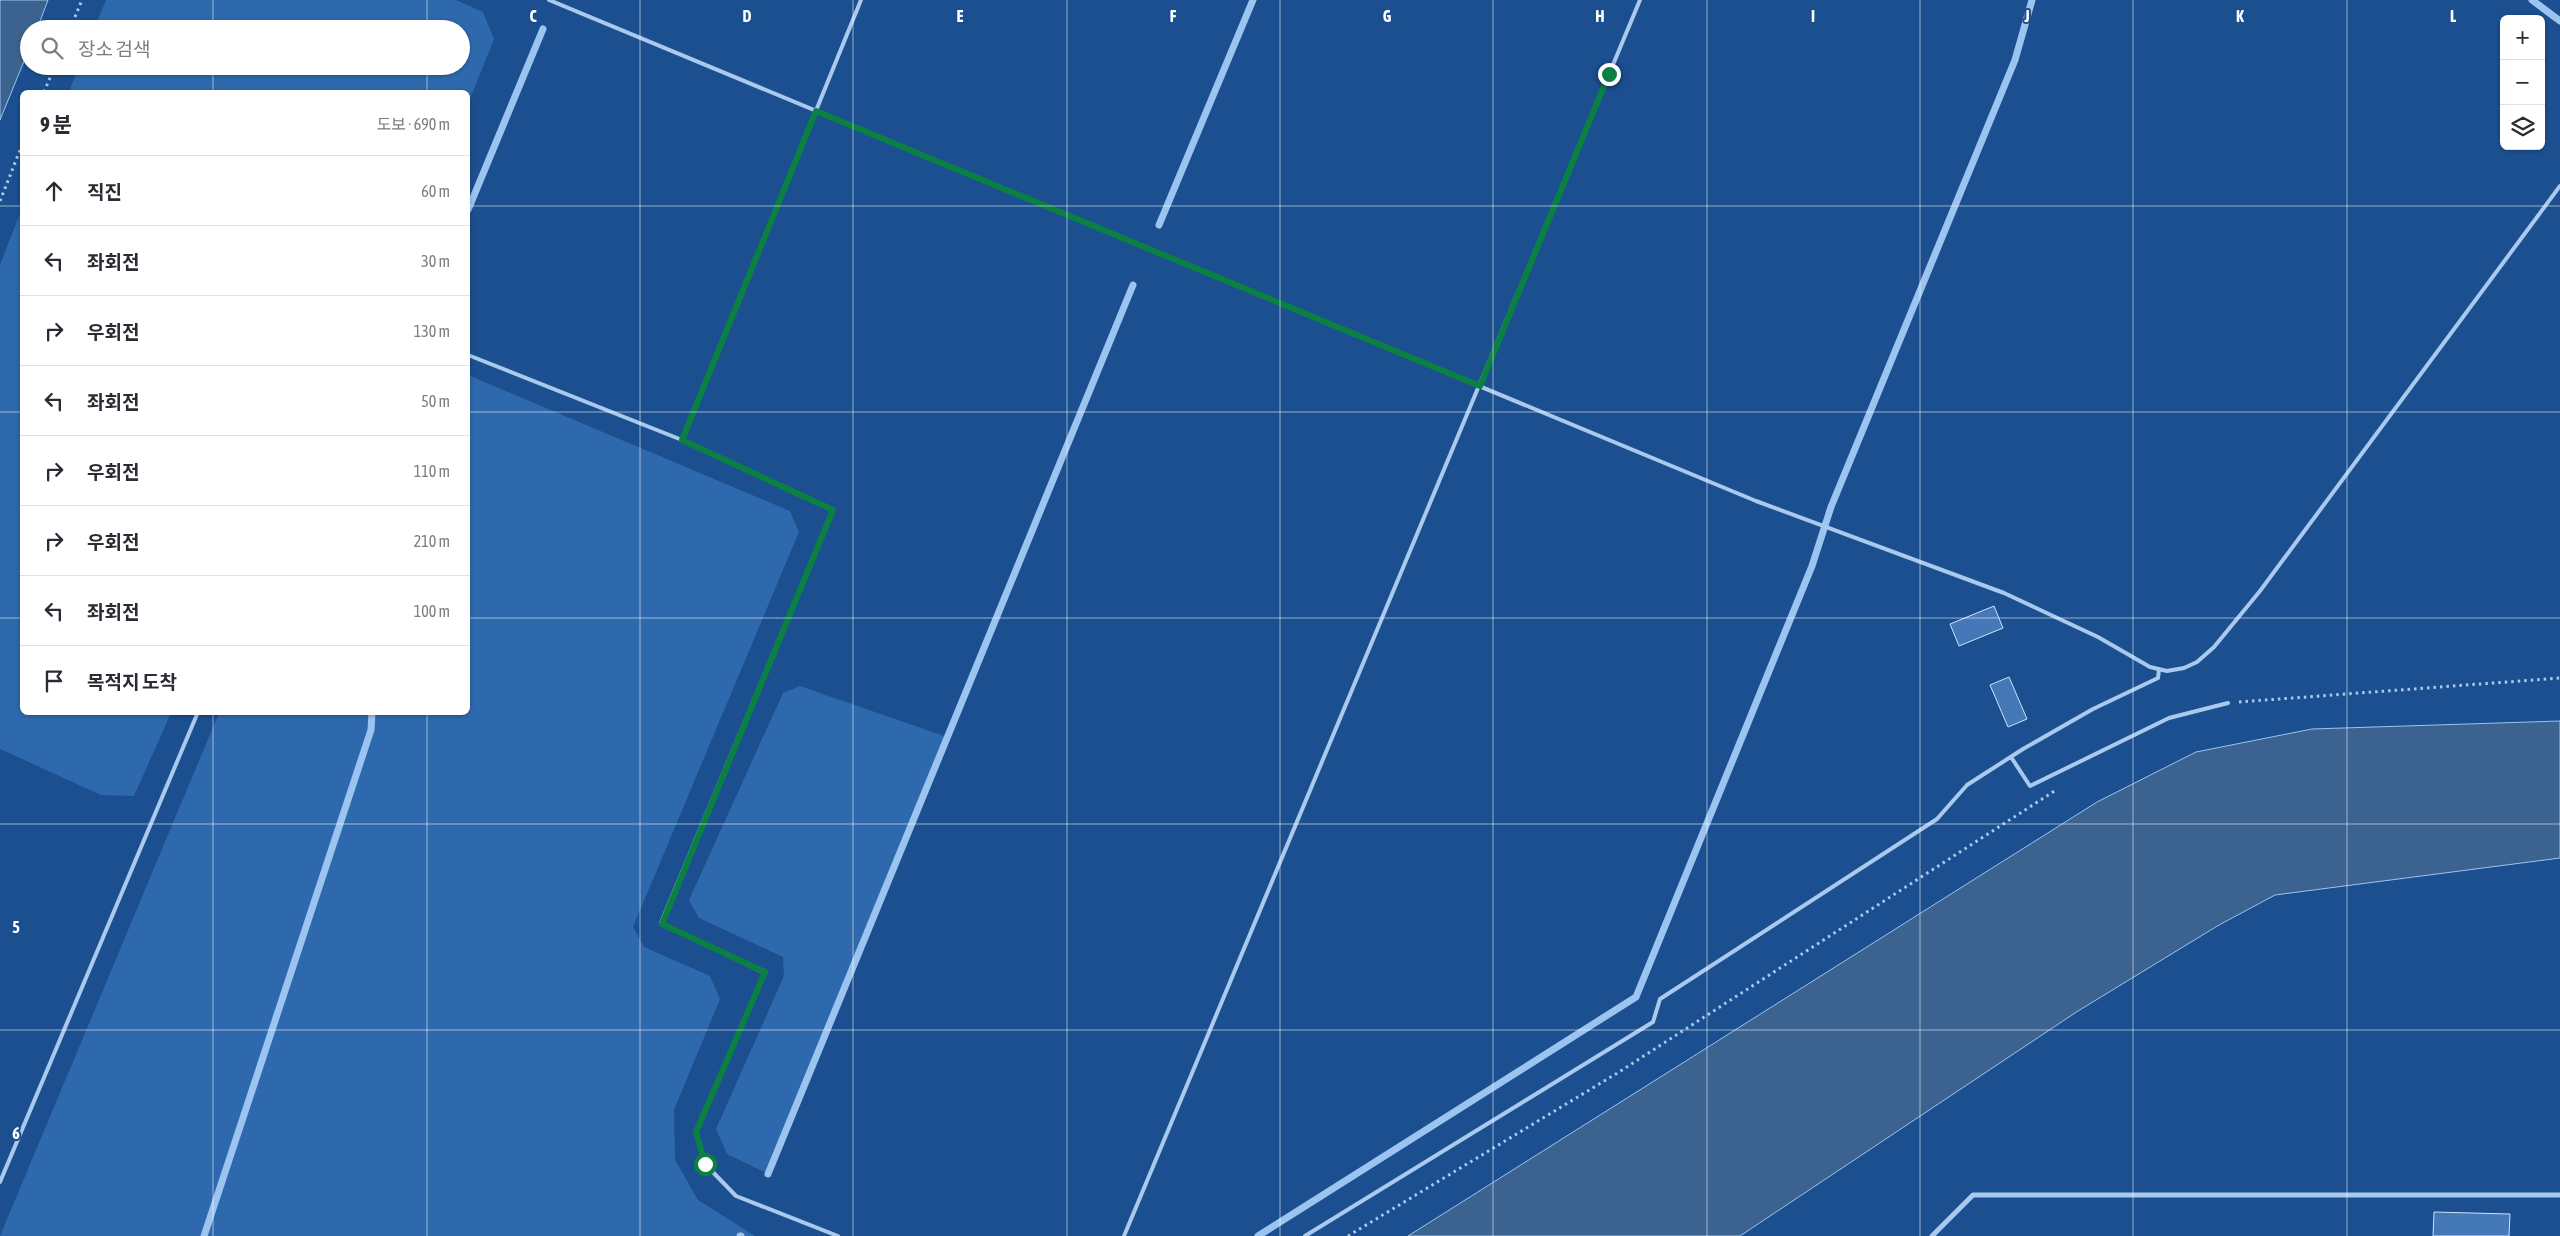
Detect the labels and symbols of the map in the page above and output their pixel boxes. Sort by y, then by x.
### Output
text: C [529,7,537,25]
text: D [743,7,752,25]
text: E [957,7,964,25]
text: F [1170,7,1177,25]
text: G [1383,7,1392,25]
text: H [1595,7,1605,25]
text: I [1811,7,1815,25]
text: J [2023,7,2030,25]
text: K [2236,7,2244,25]
text: L [2450,7,2457,25]
route end [1598,63,1621,86]
text: 5 [12,918,20,936]
text: 6 [12,1124,20,1142]
route start [694,1153,717,1176]

